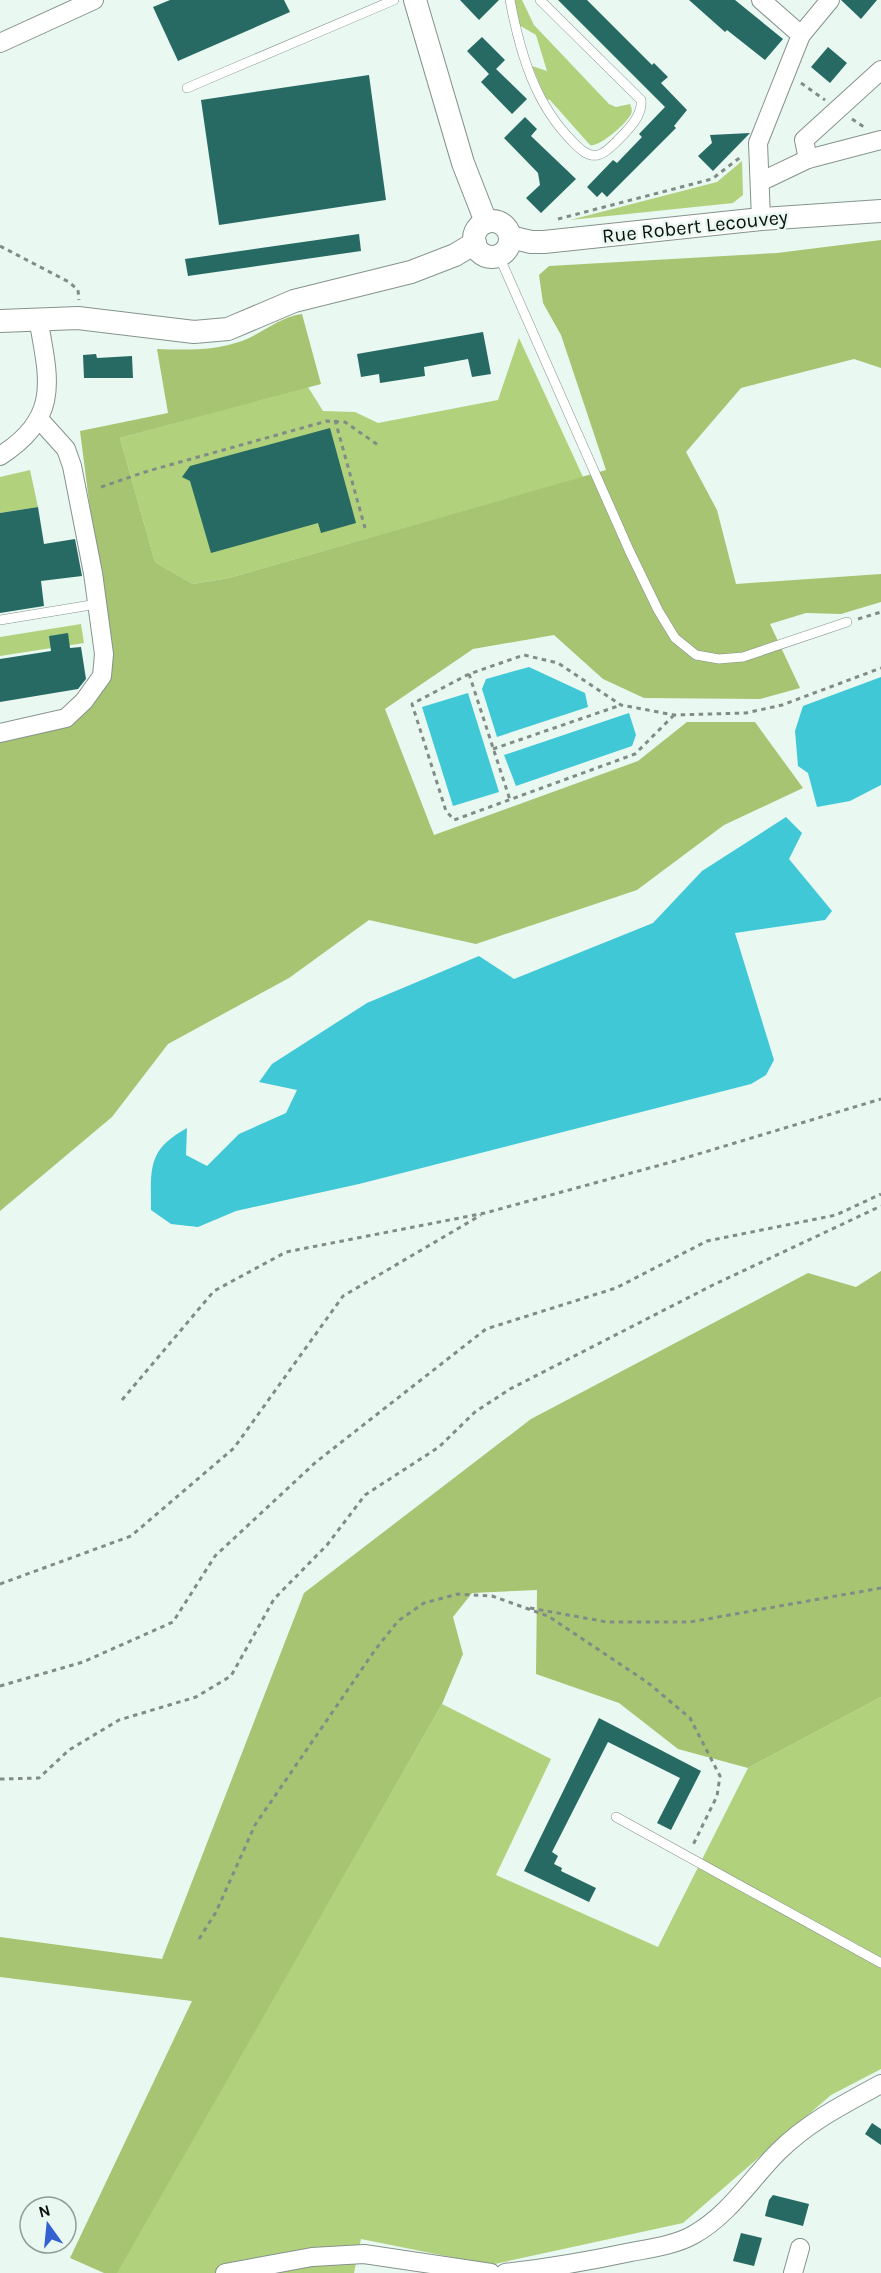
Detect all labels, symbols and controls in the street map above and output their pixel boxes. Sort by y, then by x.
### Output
street label: Rue Robert Lecouvey [601,205,789,248]
north arrow [18,2195,78,2255]
text: N [36,2200,52,2222]

